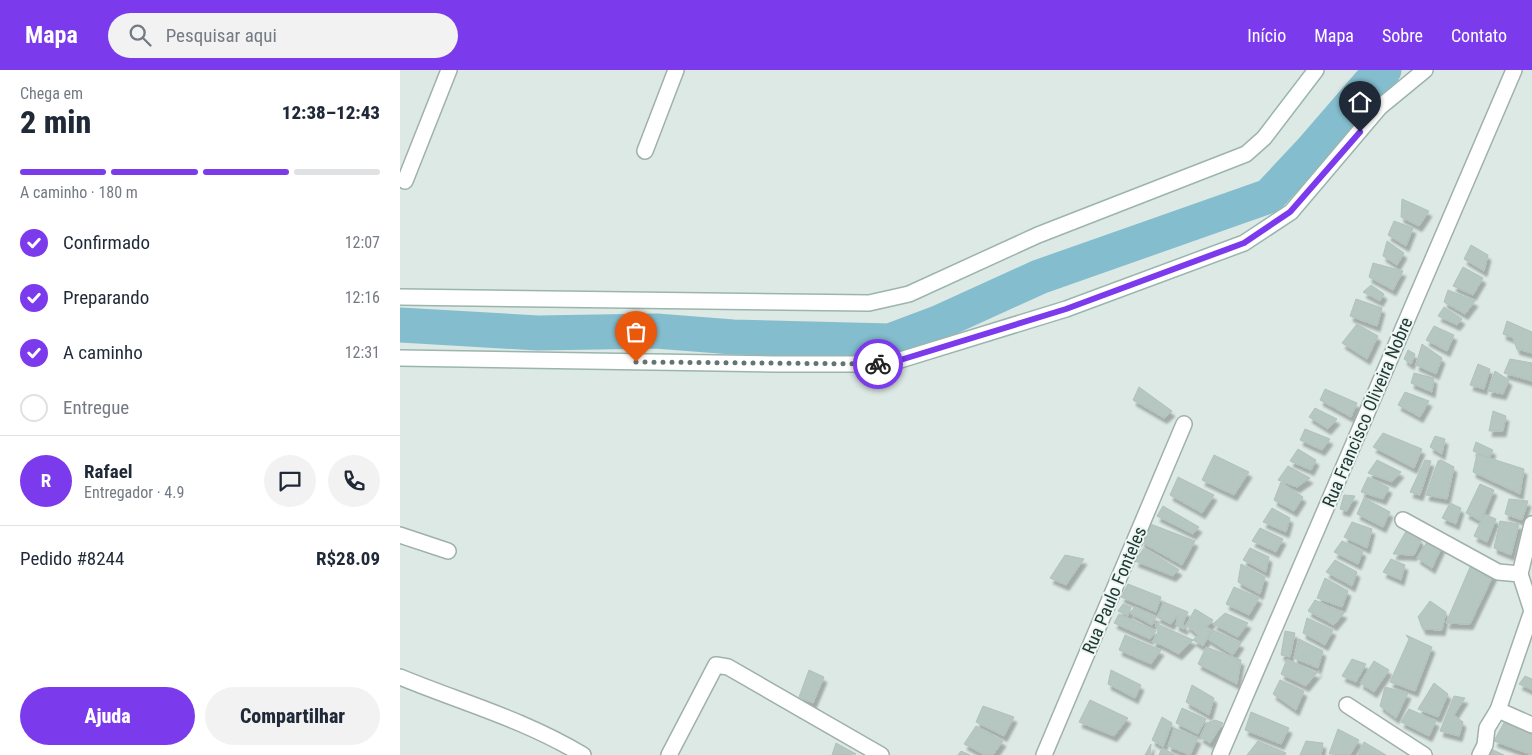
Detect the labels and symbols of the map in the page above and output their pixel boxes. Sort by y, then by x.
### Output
pin [1339,81,1381,132]
pin [615,311,657,362]
street label: Rua Francisco Oliveira Nobre [1317,314,1417,510]
courier [853,339,903,389]
street label: Rua Paulo Fonteles [1078,523,1150,657]

